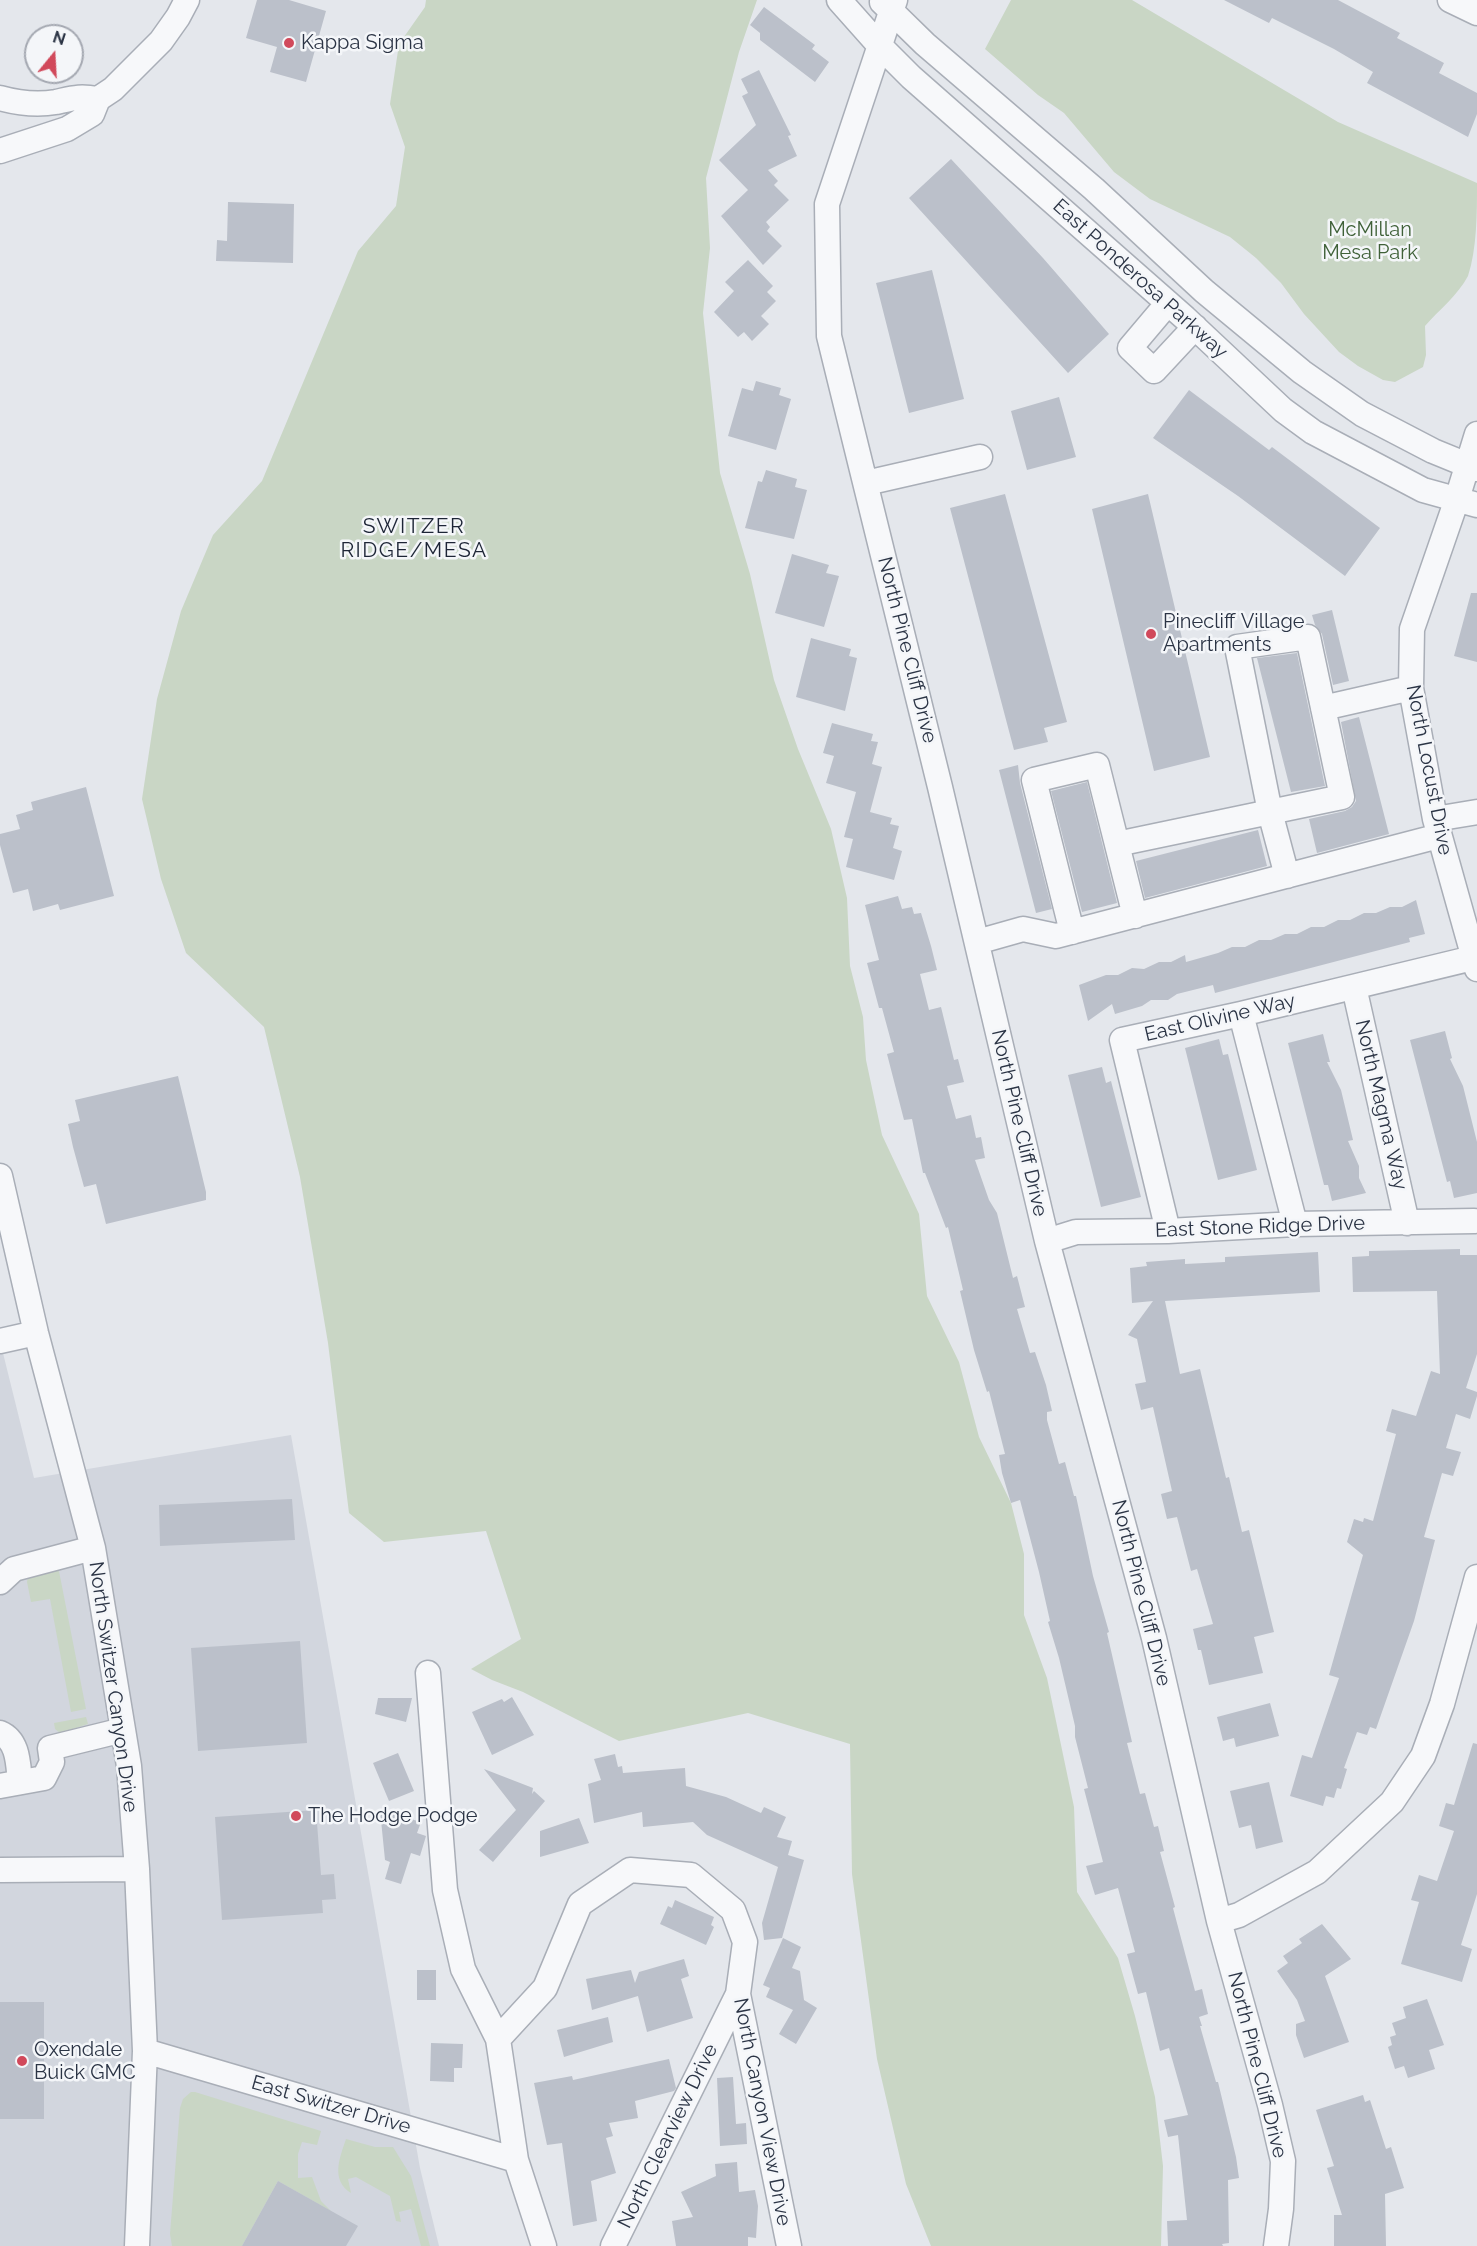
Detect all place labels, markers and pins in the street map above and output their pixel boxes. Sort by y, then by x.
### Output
place label: Kappa Sigma [301,31,424,55]
marker: Kappa Sigma [282,36,296,50]
place label: Pinecliff Village Apartments [1163,610,1305,657]
marker: Pinecliff Village Apartments [1144,627,1158,641]
place label: The Hodge Podge [308,1804,478,1828]
marker: The Hodge Podge [289,1809,303,1823]
place label: Oxendale Buick GMC [34,2038,136,2085]
marker: Oxendale Buick GMC [15,2054,29,2068]

